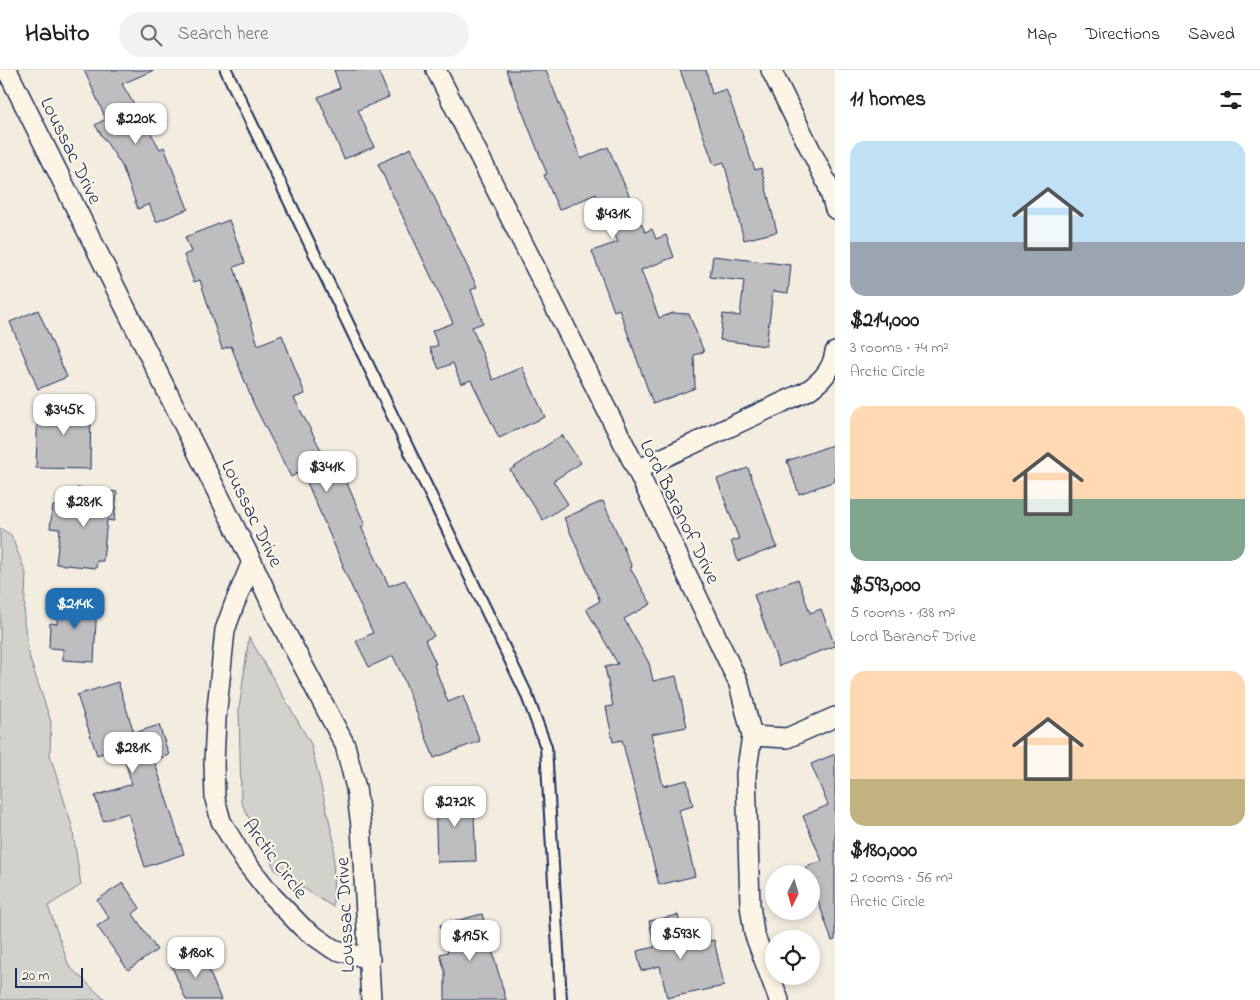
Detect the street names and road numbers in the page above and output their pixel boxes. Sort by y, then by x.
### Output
street label: Loussac Drive [31,93,108,210]
street label: Lord Baranof Drive [631,435,726,589]
street label: Loussac Drive [212,456,289,573]
street label: Arctic Circle [234,813,314,906]
street label: Loussac Drive [329,856,364,974]

